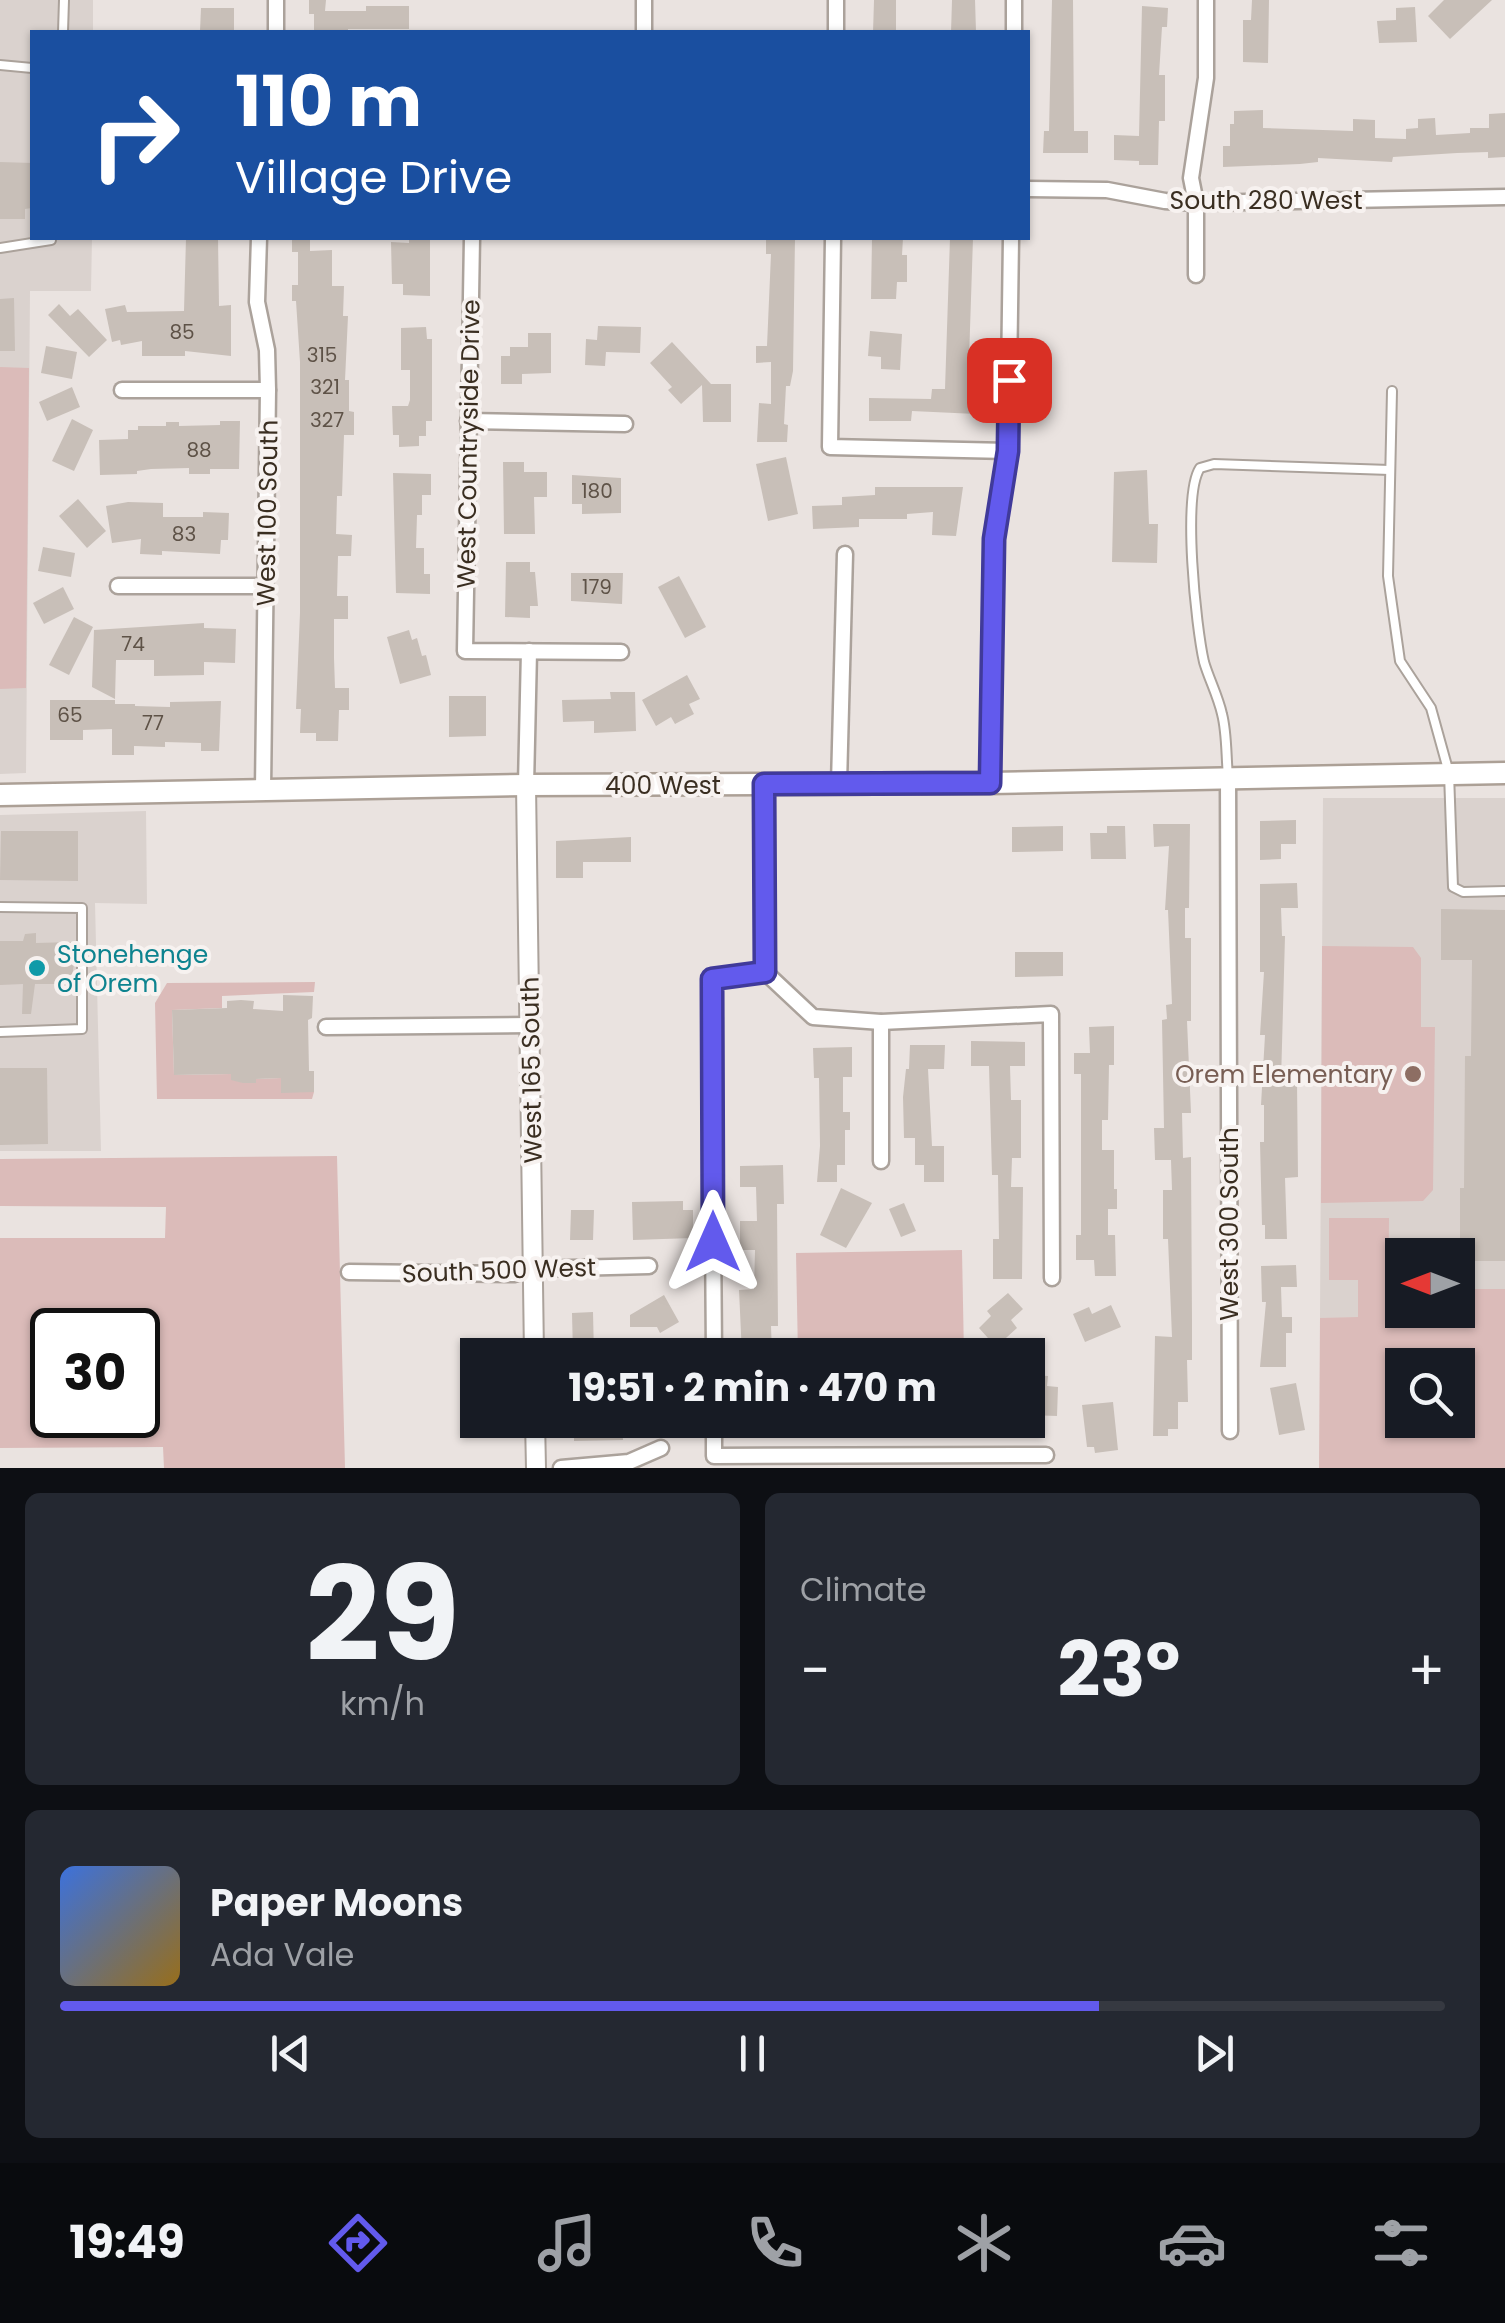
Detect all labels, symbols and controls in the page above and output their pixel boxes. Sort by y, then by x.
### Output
text: 110 m [235,52,422,151]
icon: right [70,70,200,200]
text: Village Drive [235,146,512,209]
street label: South 280 West [1169,183,1363,218]
street label: West Countryside Drive [448,299,489,589]
house number: 85 [169,318,195,346]
pin [967,338,1052,423]
house number: 315 [307,341,337,369]
icon: arrive [982,353,1037,408]
house number: 321 [310,373,340,401]
house number: 327 [310,406,344,434]
street label: West 100 South [248,419,287,607]
house number: 88 [186,436,212,464]
house number: 180 [581,477,613,505]
house number: 83 [172,520,196,548]
house number: 179 [582,573,612,601]
house number: 74 [121,630,145,658]
house number: 65 [57,701,83,729]
house number: 77 [142,709,164,737]
street label: 400 West [605,768,721,803]
place label: Stonehenge of Orem [57,937,208,1001]
marker: Stonehenge of Orem [26,957,48,979]
street label: West 165 South [512,976,551,1164]
place label: Orem Elementary [1175,1057,1393,1092]
marker: Orem Elementary [1402,1063,1424,1085]
street label: West 300 South [1212,1127,1247,1321]
position arrow [661,1190,765,1294]
north arrow [1385,1238,1475,1328]
map controls [1385,1238,1475,1438]
street label: South 500 West [401,1250,597,1291]
speed limit sign: 30 [30,1308,160,1438]
button: search [1385,1348,1475,1438]
text: 19:51 · 2 min · 470 m [568,1361,937,1414]
text: 29 [305,1523,460,1706]
text: Climate [800,1567,927,1612]
text: 23° [1057,1617,1180,1722]
text: − [800,1632,830,1709]
text: + [1407,1632,1445,1709]
text: km/h [340,1681,425,1726]
text: Paper Moons [210,1876,463,1929]
text: Ada Vale [210,1932,354,1977]
icon: previous [263,2026,318,2081]
icon: pause [725,2026,780,2081]
icon: next [1187,2026,1242,2081]
icon: directions [323,2208,393,2278]
icon: music [532,2208,602,2278]
icon: phone [740,2208,810,2278]
icon: climate [949,2208,1019,2278]
icon: car [1157,2208,1227,2278]
icon: filters [1366,2208,1436,2278]
text: 19:49 [69,2211,185,2274]

